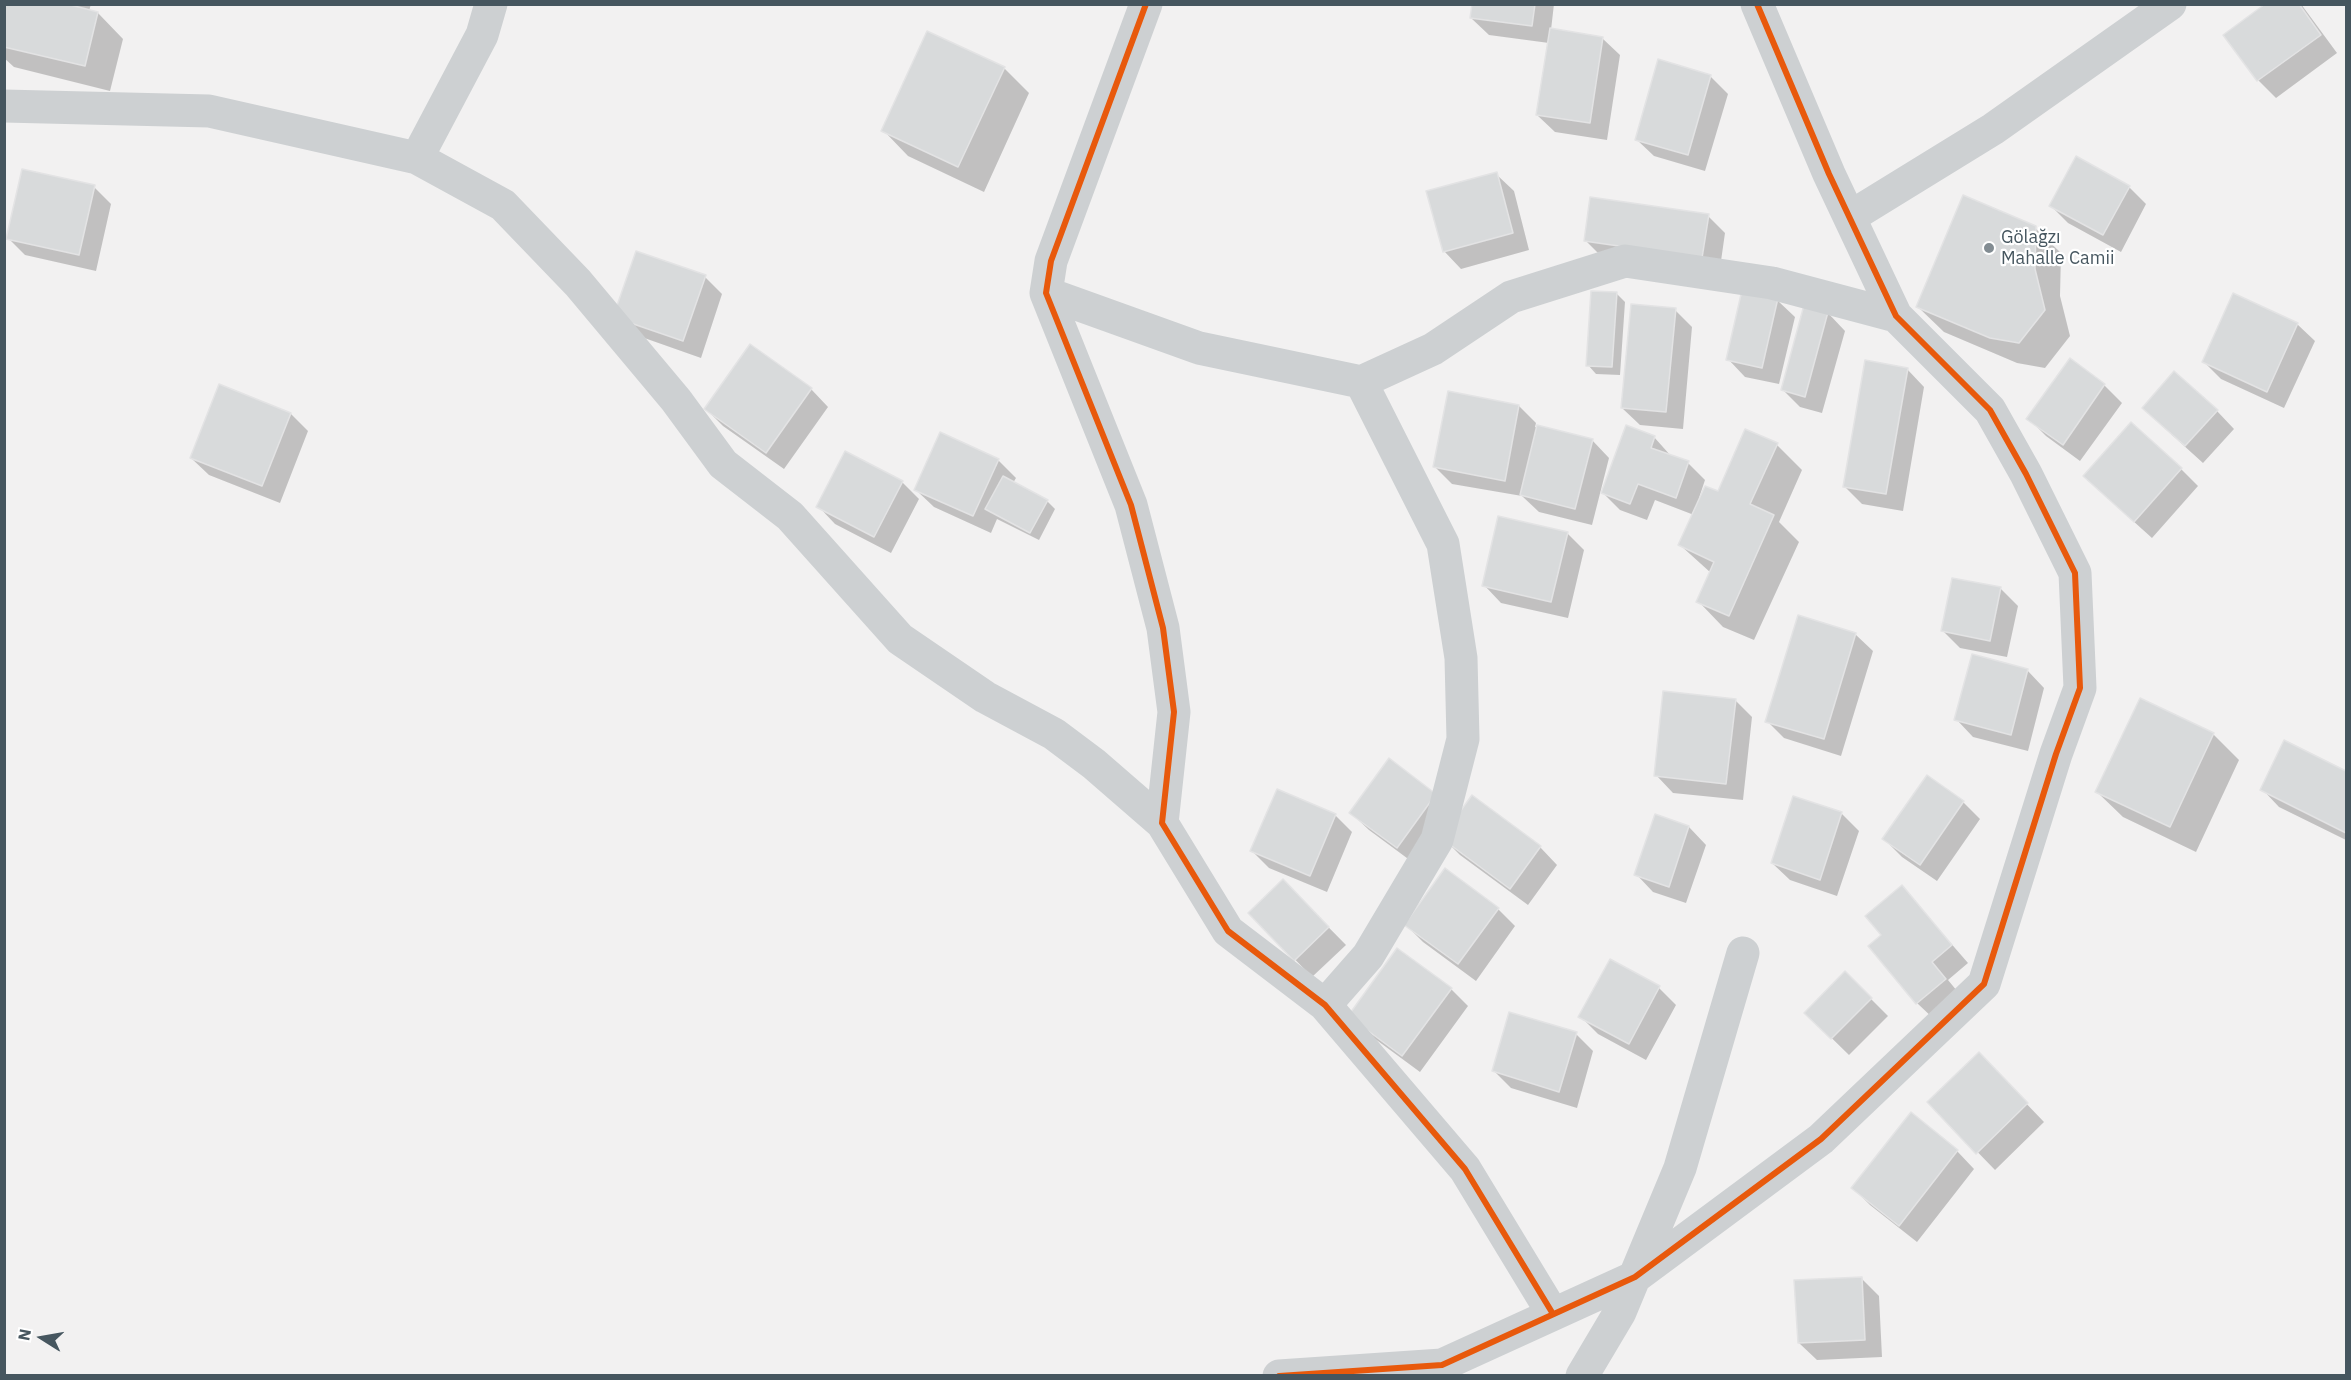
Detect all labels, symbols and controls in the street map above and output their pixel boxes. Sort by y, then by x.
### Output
place label: Gölağzı Mahalle Camii [2001,227,2114,270]
marker: Gölağzı Mahalle Camii [1982,241,1996,255]
north arrow [12,1308,72,1368]
text: N [13,1327,35,1342]

